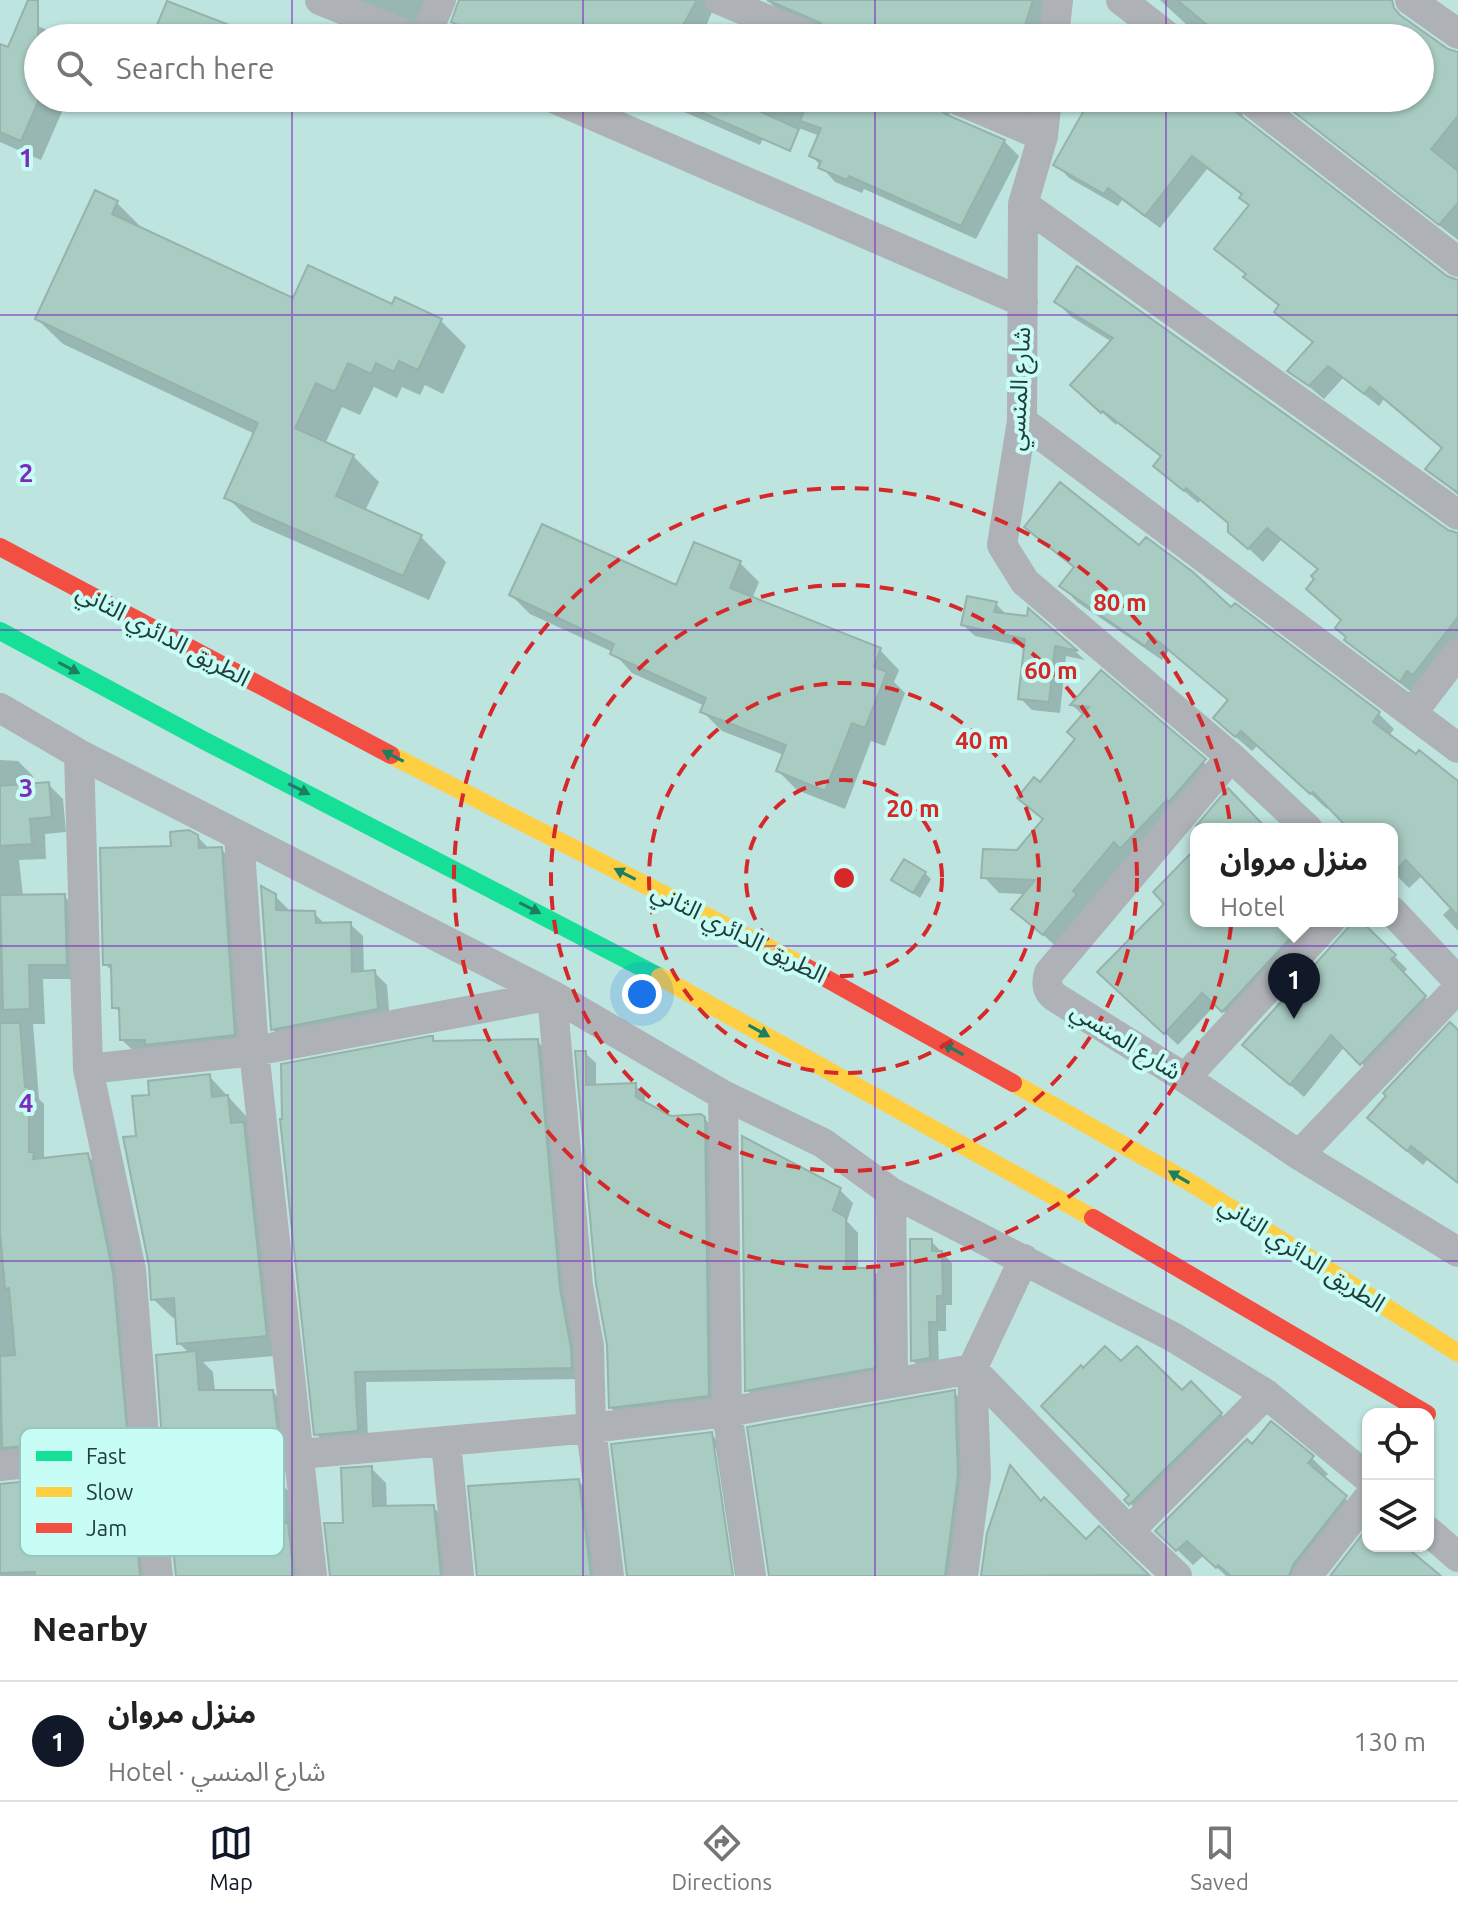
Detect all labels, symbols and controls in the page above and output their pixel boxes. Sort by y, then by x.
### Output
search box [24,24,1434,112]
icon: search [52,46,96,90]
text: Search here [116,51,275,85]
text: 1 [19,143,33,172]
street label: شارع المنسي [1002,326,1041,452]
text: 2 [19,458,33,487]
street label: الطريق الدائري الثاني [70,578,254,696]
text: 80 m [1093,589,1147,616]
text: 60 m [1024,657,1078,684]
one-way arrow [57,661,80,675]
text: 40 m [955,727,1009,754]
one-way arrow [381,750,404,763]
text: 3 [19,773,33,802]
one-way arrow [287,783,310,796]
text: 20 m [886,795,940,822]
popup [1190,823,1398,927]
text: منزل مروان [1220,842,1368,876]
centre of rings [830,864,858,892]
one-way arrow [613,867,636,881]
street label: الطريق الدائري الثاني [645,877,831,993]
text: Hotel [1220,892,1285,921]
one-way arrow [518,902,541,915]
pin: 1 [1268,953,1320,1019]
your location [622,974,662,1014]
street label: شارع المنسي [1063,996,1186,1090]
one-way arrow [748,1024,770,1038]
one-way arrow [942,1042,964,1056]
text: 4 [19,1088,33,1117]
one-way arrow [1168,1170,1191,1183]
street label: الطريق الدائري الثاني [1211,1190,1390,1322]
map controls [1362,1408,1434,1552]
button: locate [1362,1408,1434,1480]
legend [20,1428,284,1556]
text: Fast [86,1443,127,1468]
text: Slow [86,1479,133,1504]
button: layers [1362,1480,1434,1552]
text: Jam [86,1515,127,1540]
text: Nearby [32,1609,147,1647]
text: منزل مروان [108,1695,256,1729]
text: 1 [51,1727,65,1756]
text: 130 m [1354,1727,1426,1756]
text: Hotel · شارع المنسي [108,1757,326,1786]
tab: Map [209,1821,253,1894]
tab: Directions [671,1821,772,1894]
tab: Saved [1190,1821,1249,1894]

